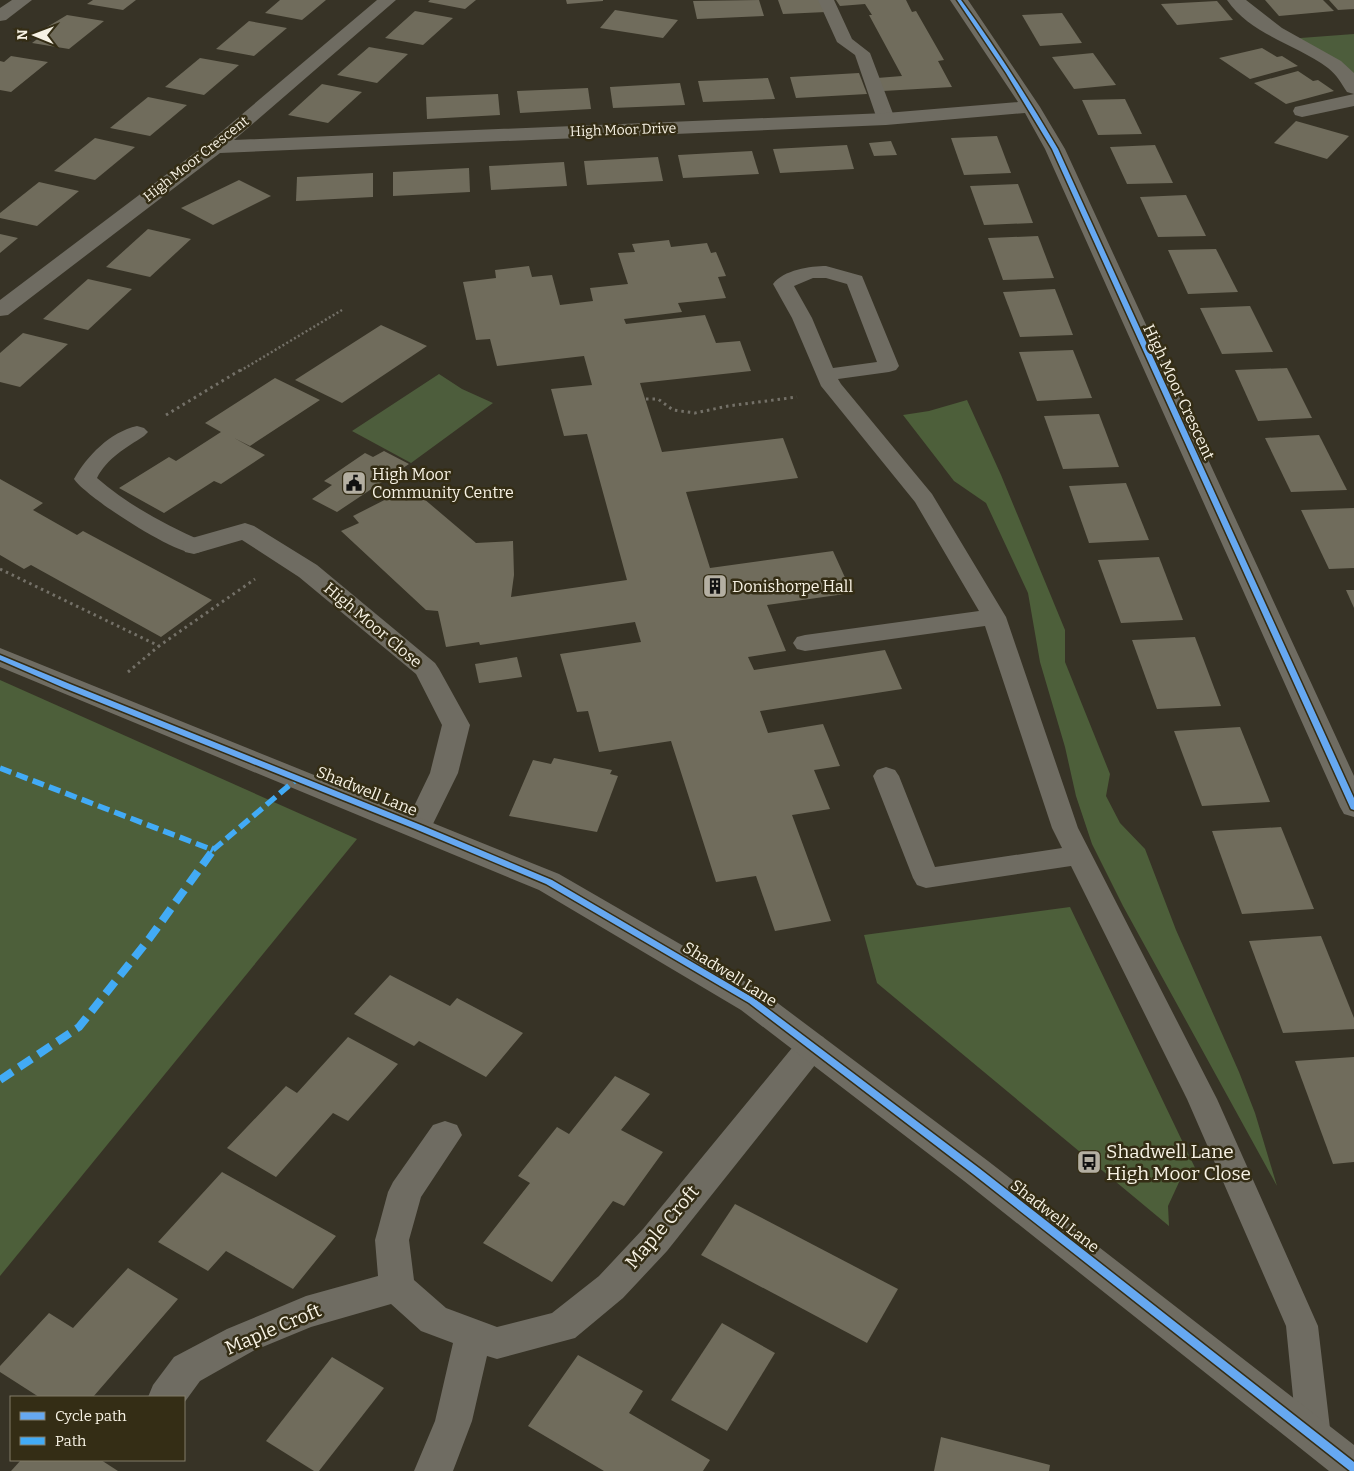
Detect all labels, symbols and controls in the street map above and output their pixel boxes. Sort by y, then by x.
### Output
north arrow [10,10,60,60]
text: N [14,29,31,40]
street label: High Moor Crescent [140,113,252,205]
street label: High Moor Drive [570,120,676,140]
street label: High Moor Crescent [1139,321,1219,463]
place label: High Moor Community Centre [372,465,514,502]
public building icon: High Moor Community Centre [341,470,367,496]
building icon: Donishorpe Hall [702,573,728,599]
place label: Donishorpe Hall [732,577,853,596]
street label: High Moor Close [320,578,426,672]
street label: Shadwell Lane [314,762,420,820]
street label: Shadwell Lane [679,937,781,1011]
place label: Shadwell Lane High Moor Close [1106,1140,1251,1185]
bus stop icon: Shadwell Lane High Moor Close [1076,1149,1102,1175]
street label: Shadwell Lane [1007,1175,1103,1257]
street label: Maple Croft [620,1180,704,1274]
street label: Maple Croft [221,1298,325,1360]
legend [10,1396,185,1461]
text: Cycle path [55,1407,127,1425]
text: Path [55,1432,87,1450]

